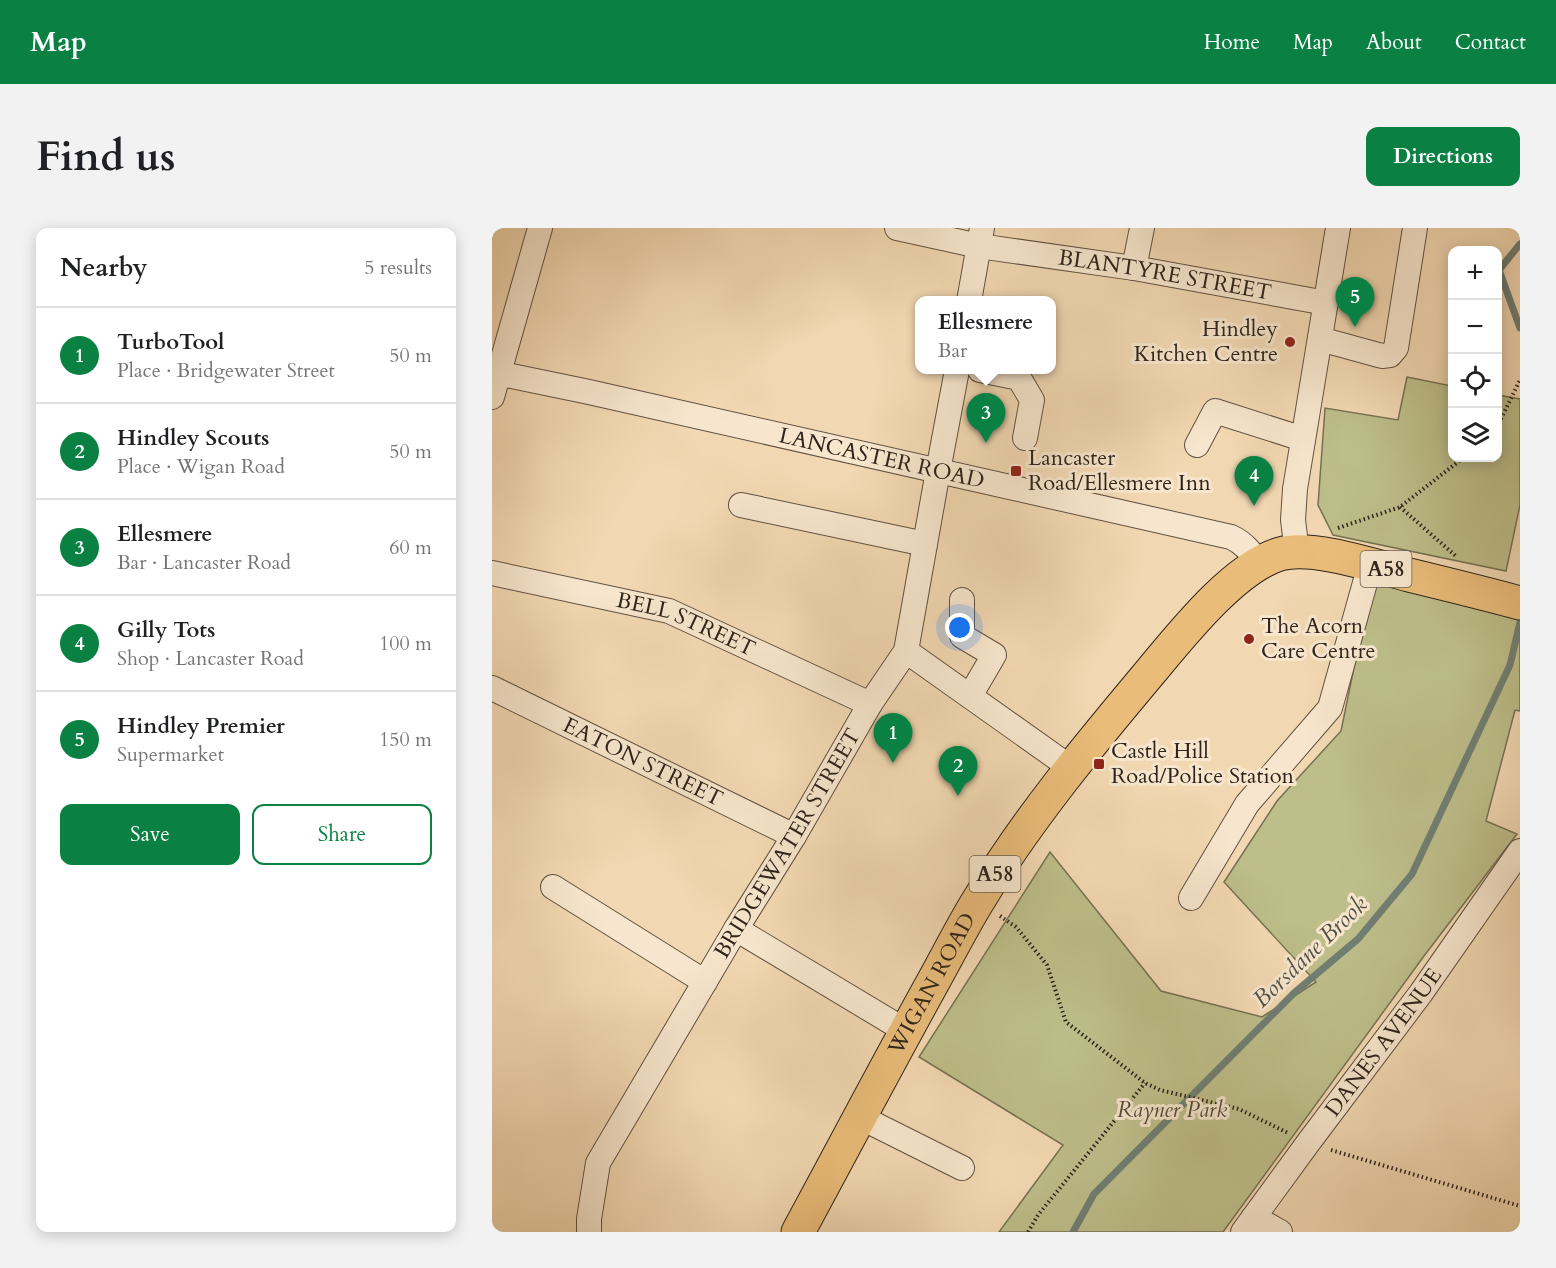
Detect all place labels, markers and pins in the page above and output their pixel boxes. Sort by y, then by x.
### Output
pin: 5 [1336,278,1374,327]
place label: Hindley Kitchen Centre [1134,314,1278,369]
marker: Hindley Kitchen Centre [1283,335,1297,349]
pin: 3 [966,394,1006,443]
place label: Lancaster Road/Ellesmere Inn [1028,443,1211,498]
pin: 4 [1234,456,1274,506]
marker: Lancaster Road/Ellesmere Inn [1009,464,1023,478]
place label: The Acorn Care Centre [1261,611,1376,666]
marker: The Acorn Care Centre [1242,632,1256,646]
pin: 1 [874,714,912,763]
place label: Castle Hill Road/Police Station [1111,736,1295,791]
pin: 2 [938,746,978,796]
marker: Castle Hill Road/Police Station [1092,757,1106,771]

